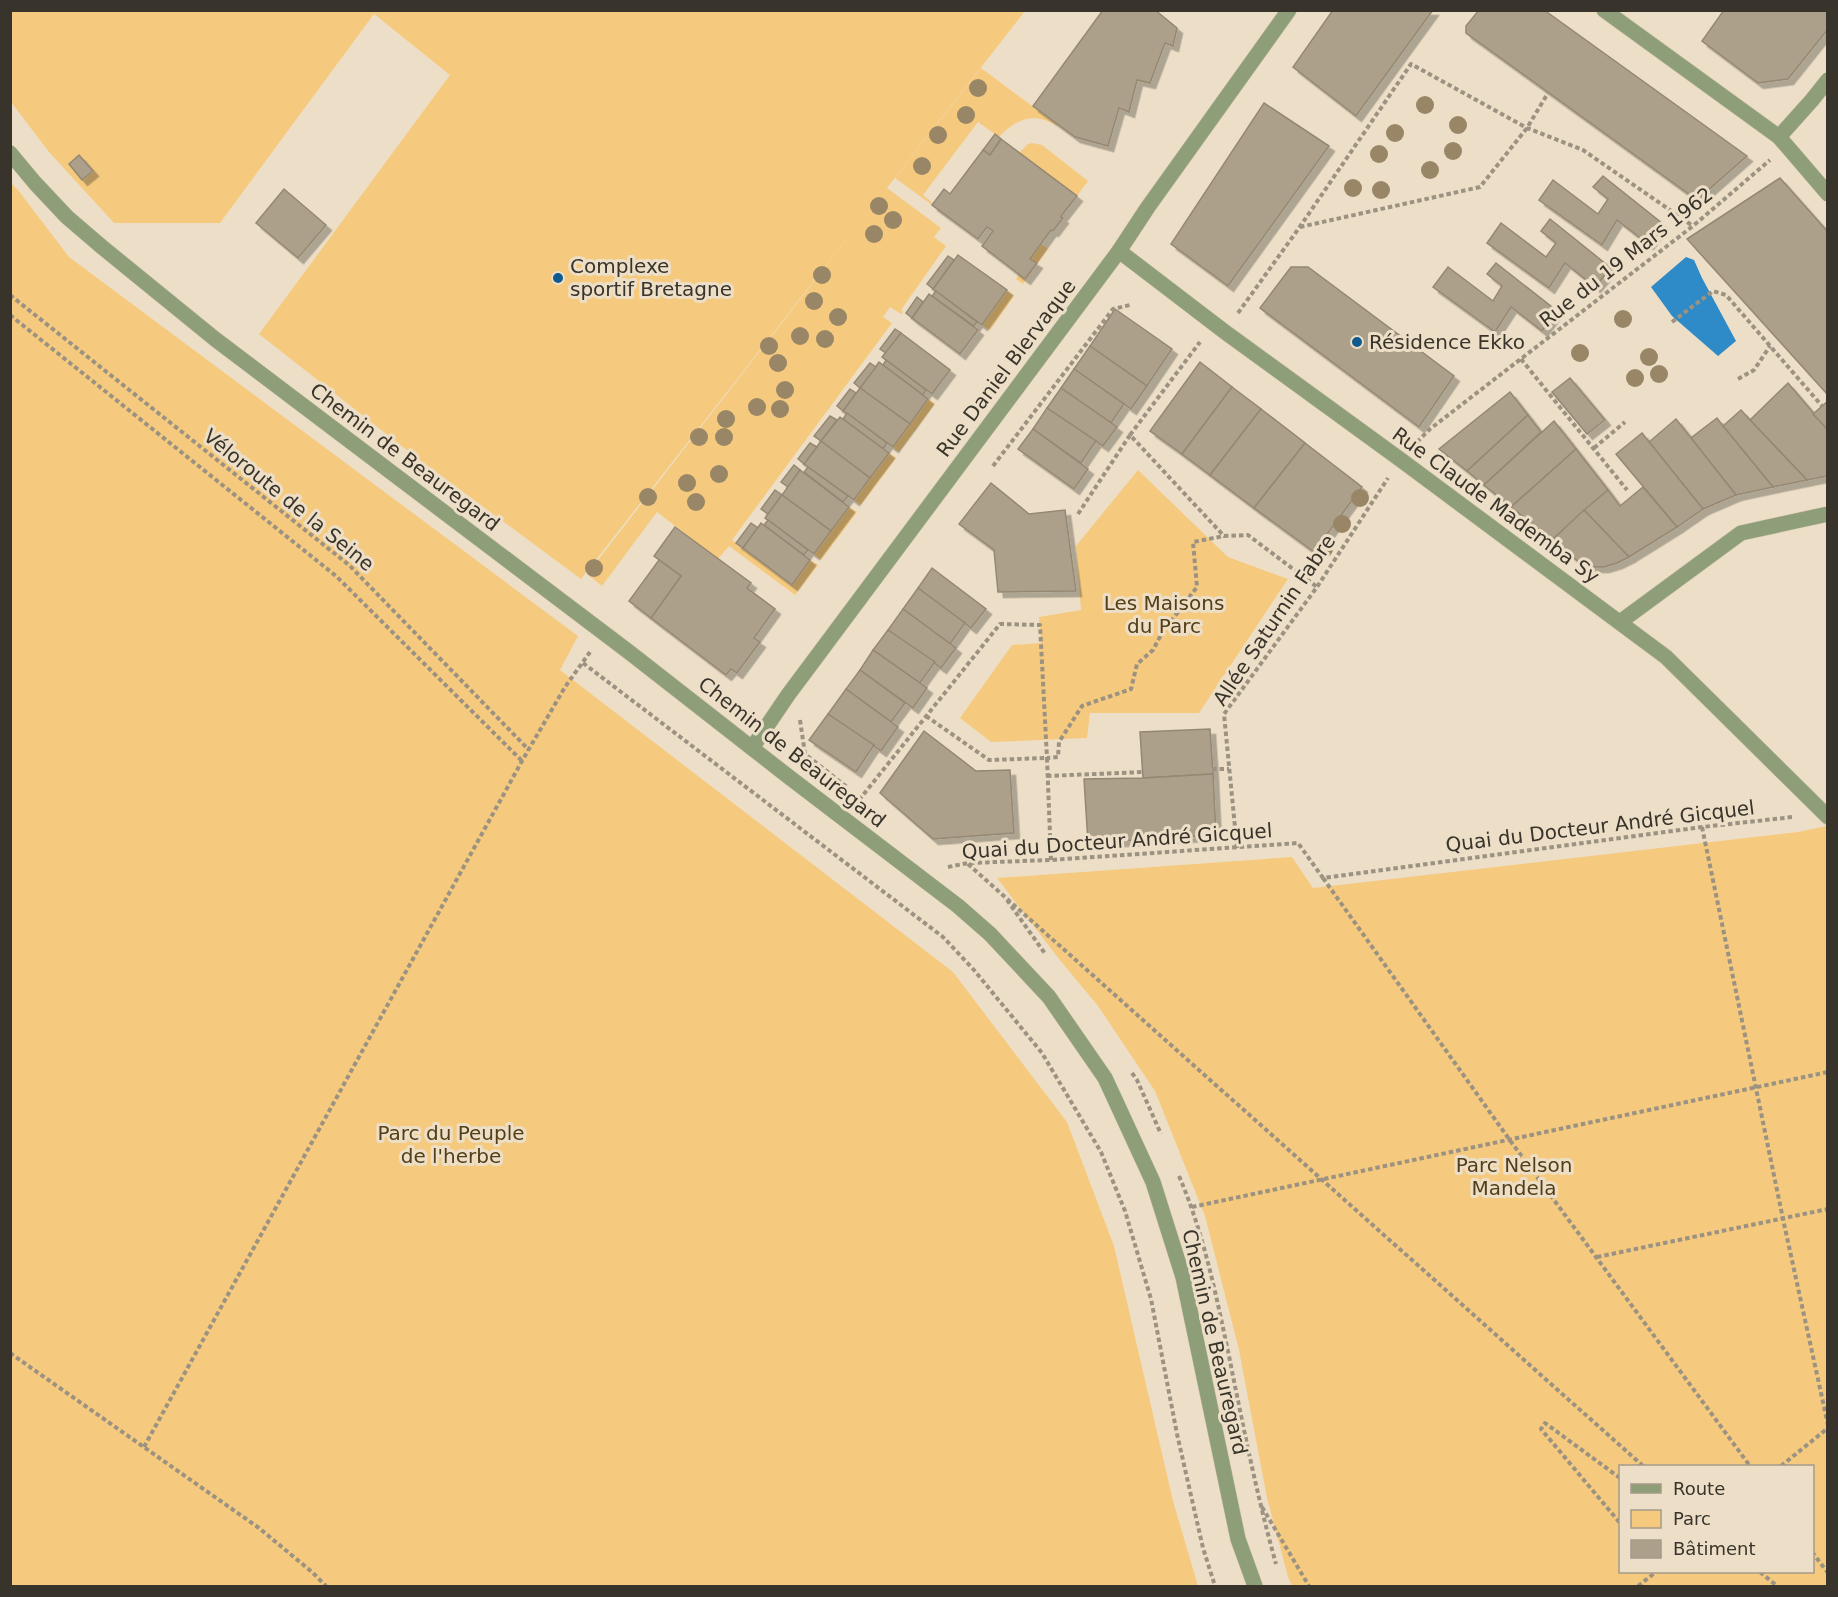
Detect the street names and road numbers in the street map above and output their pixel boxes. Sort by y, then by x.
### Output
street label: Rue du 19 Mars 1962 [1535,182,1717,332]
street label: Rue Daniel Blervaque [931,275,1081,461]
street label: Chemin de Beauregard [306,378,504,536]
street label: Rue Claude Mademba Sy [1388,422,1604,588]
street label: Véloroute de la Seine [199,424,379,576]
street label: Allée Saturnin Fabre [1208,530,1340,710]
street label: Chemin de Beauregard [694,671,890,833]
street label: Quai du Docteur André Gicquel [1444,795,1756,857]
street label: Quai du Docteur André Gicquel [961,818,1273,864]
street label: Chemin de Beauregard [1177,1227,1253,1457]

